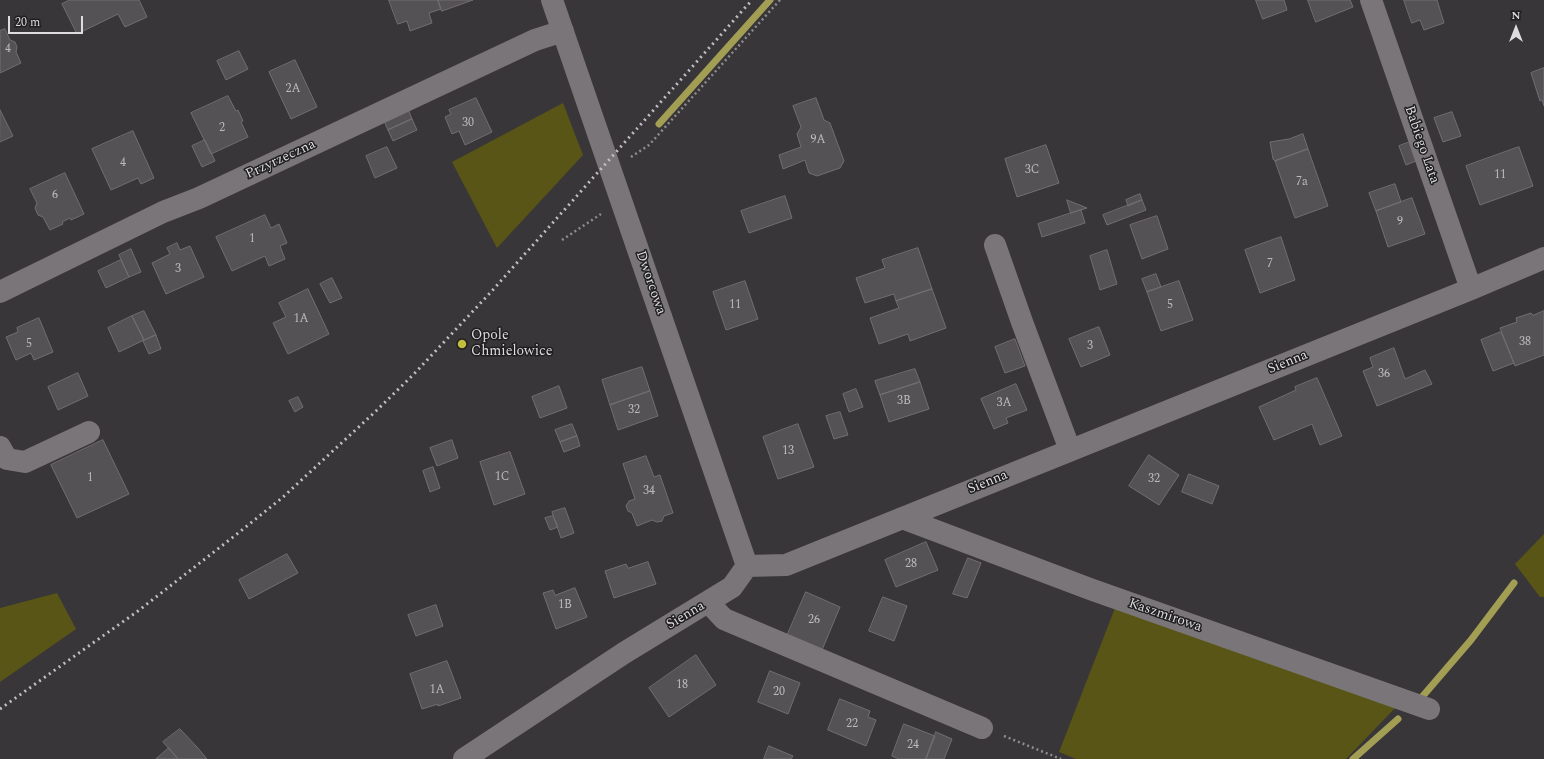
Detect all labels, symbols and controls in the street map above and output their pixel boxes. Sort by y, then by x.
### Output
text: N [1512,7,1520,24]
scale bar [10,8,85,34]
north arrow [1496,8,1536,48]
text: 20 m [15,13,40,32]
house number: 4 [5,43,11,57]
house number: 2A [286,83,300,97]
street label: Babiego Lata [1400,104,1442,186]
house number: 30 [462,117,474,131]
house number: 2 [219,122,225,136]
house number: 9A [811,134,825,148]
street label: Przyrzeczna [243,137,319,183]
house number: 4 [120,157,126,171]
house number: 3C [1025,164,1039,178]
house number: 11 [1494,169,1506,183]
house number: 7a [1296,176,1308,190]
house number: 6 [52,189,58,203]
house number: 9 [1397,216,1403,230]
house number: 1 [249,233,255,247]
street label: Dworcowa [631,249,669,317]
house number: 7 [1267,258,1273,272]
house number: 3 [175,263,181,277]
house number: 11 [729,299,741,313]
house number: 5 [1167,299,1173,313]
house number: 1A [294,313,308,327]
place label: Opole Chmielowice [471,328,553,360]
house number: 38 [1519,336,1531,350]
house number: 5 [26,338,32,352]
marker: Opole Chmielowice [456,338,468,350]
house number: 3 [1087,340,1093,354]
street label: Sienna [1266,347,1310,379]
house number: 36 [1378,368,1390,382]
house number: 3B [897,395,911,409]
house number: 3A [997,397,1011,411]
house number: 32 [628,404,640,418]
house number: 13 [782,445,794,459]
street label: Sienna [966,467,1010,499]
house number: 1C [495,471,509,485]
house number: 1 [87,472,93,486]
house number: 32 [1148,473,1160,487]
house number: 34 [643,485,655,499]
house number: 28 [905,558,917,572]
street label: Kaszmirowa [1126,596,1204,636]
street label: Sienna [664,598,708,634]
house number: 1B [558,599,572,613]
house number: 26 [808,614,820,628]
house number: 18 [676,679,688,693]
house number: 1A [430,684,444,698]
house number: 20 [773,686,785,700]
house number: 22 [846,718,858,732]
house number: 24 [907,739,919,753]

